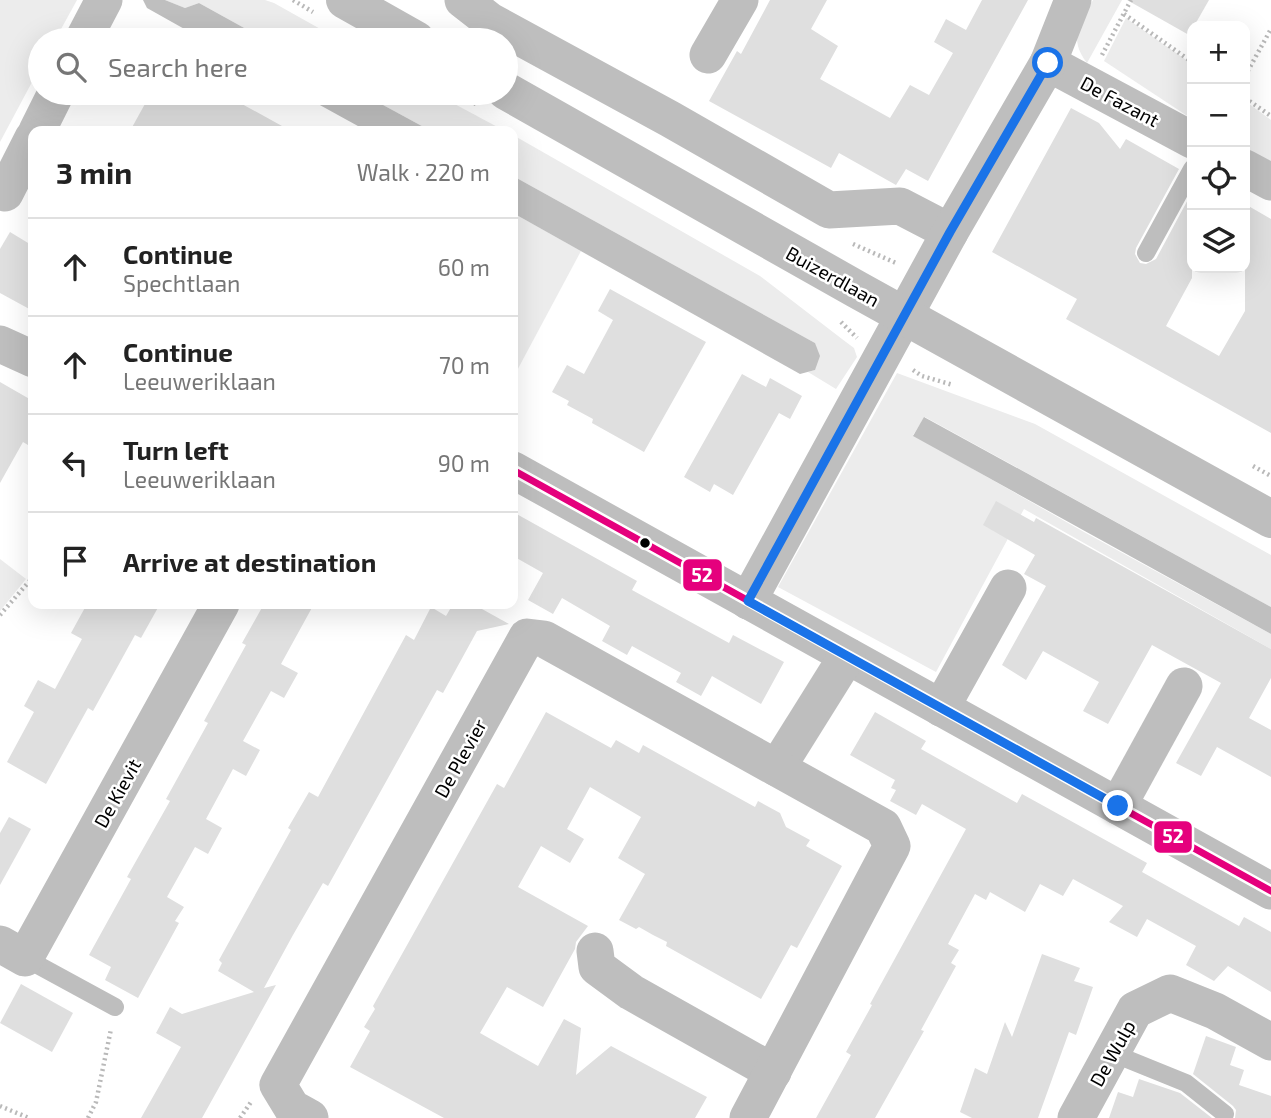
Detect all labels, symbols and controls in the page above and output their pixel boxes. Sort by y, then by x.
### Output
map controls [1187,21,1250,273]
button: + [1187,21,1250,84]
search box [28,28,518,105]
route start [1032,47,1063,78]
icon: search [52,48,90,86]
text: Search here [108,51,248,82]
street label: De Fazant [1077,71,1163,131]
button: − [1187,84,1250,147]
button: locate [1187,147,1250,210]
text: 3 min [56,154,132,190]
text: Walk · 220 m [357,158,490,186]
button: layers [1187,210,1250,273]
text: Continue [123,238,233,269]
street label: Buizerdlaan [782,241,884,311]
icon: ahead [56,248,94,286]
text: 60 m [438,253,490,281]
text: Spechtlaan [123,269,240,297]
text: Continue [123,336,233,367]
icon: ahead [56,346,94,384]
text: 70 m [439,351,490,379]
text: Leeuweriklaan [123,367,276,395]
text: Turn left [123,434,229,465]
icon: left [56,444,94,482]
text: 90 m [438,449,490,477]
text: Leeuweriklaan [123,465,276,493]
unlabelled marker [638,536,652,550]
icon: arrive [56,542,94,580]
text: Arrive at destination [123,546,376,577]
line badge: 52 [682,558,723,592]
text: 52 [691,563,713,586]
street label: De Plevier [429,714,491,801]
street label: De Kievit [89,755,145,831]
route end [1102,790,1133,821]
line badge: 52 [1153,820,1193,854]
text: 52 [1162,824,1184,847]
street label: De Wulp [1084,1016,1140,1090]

